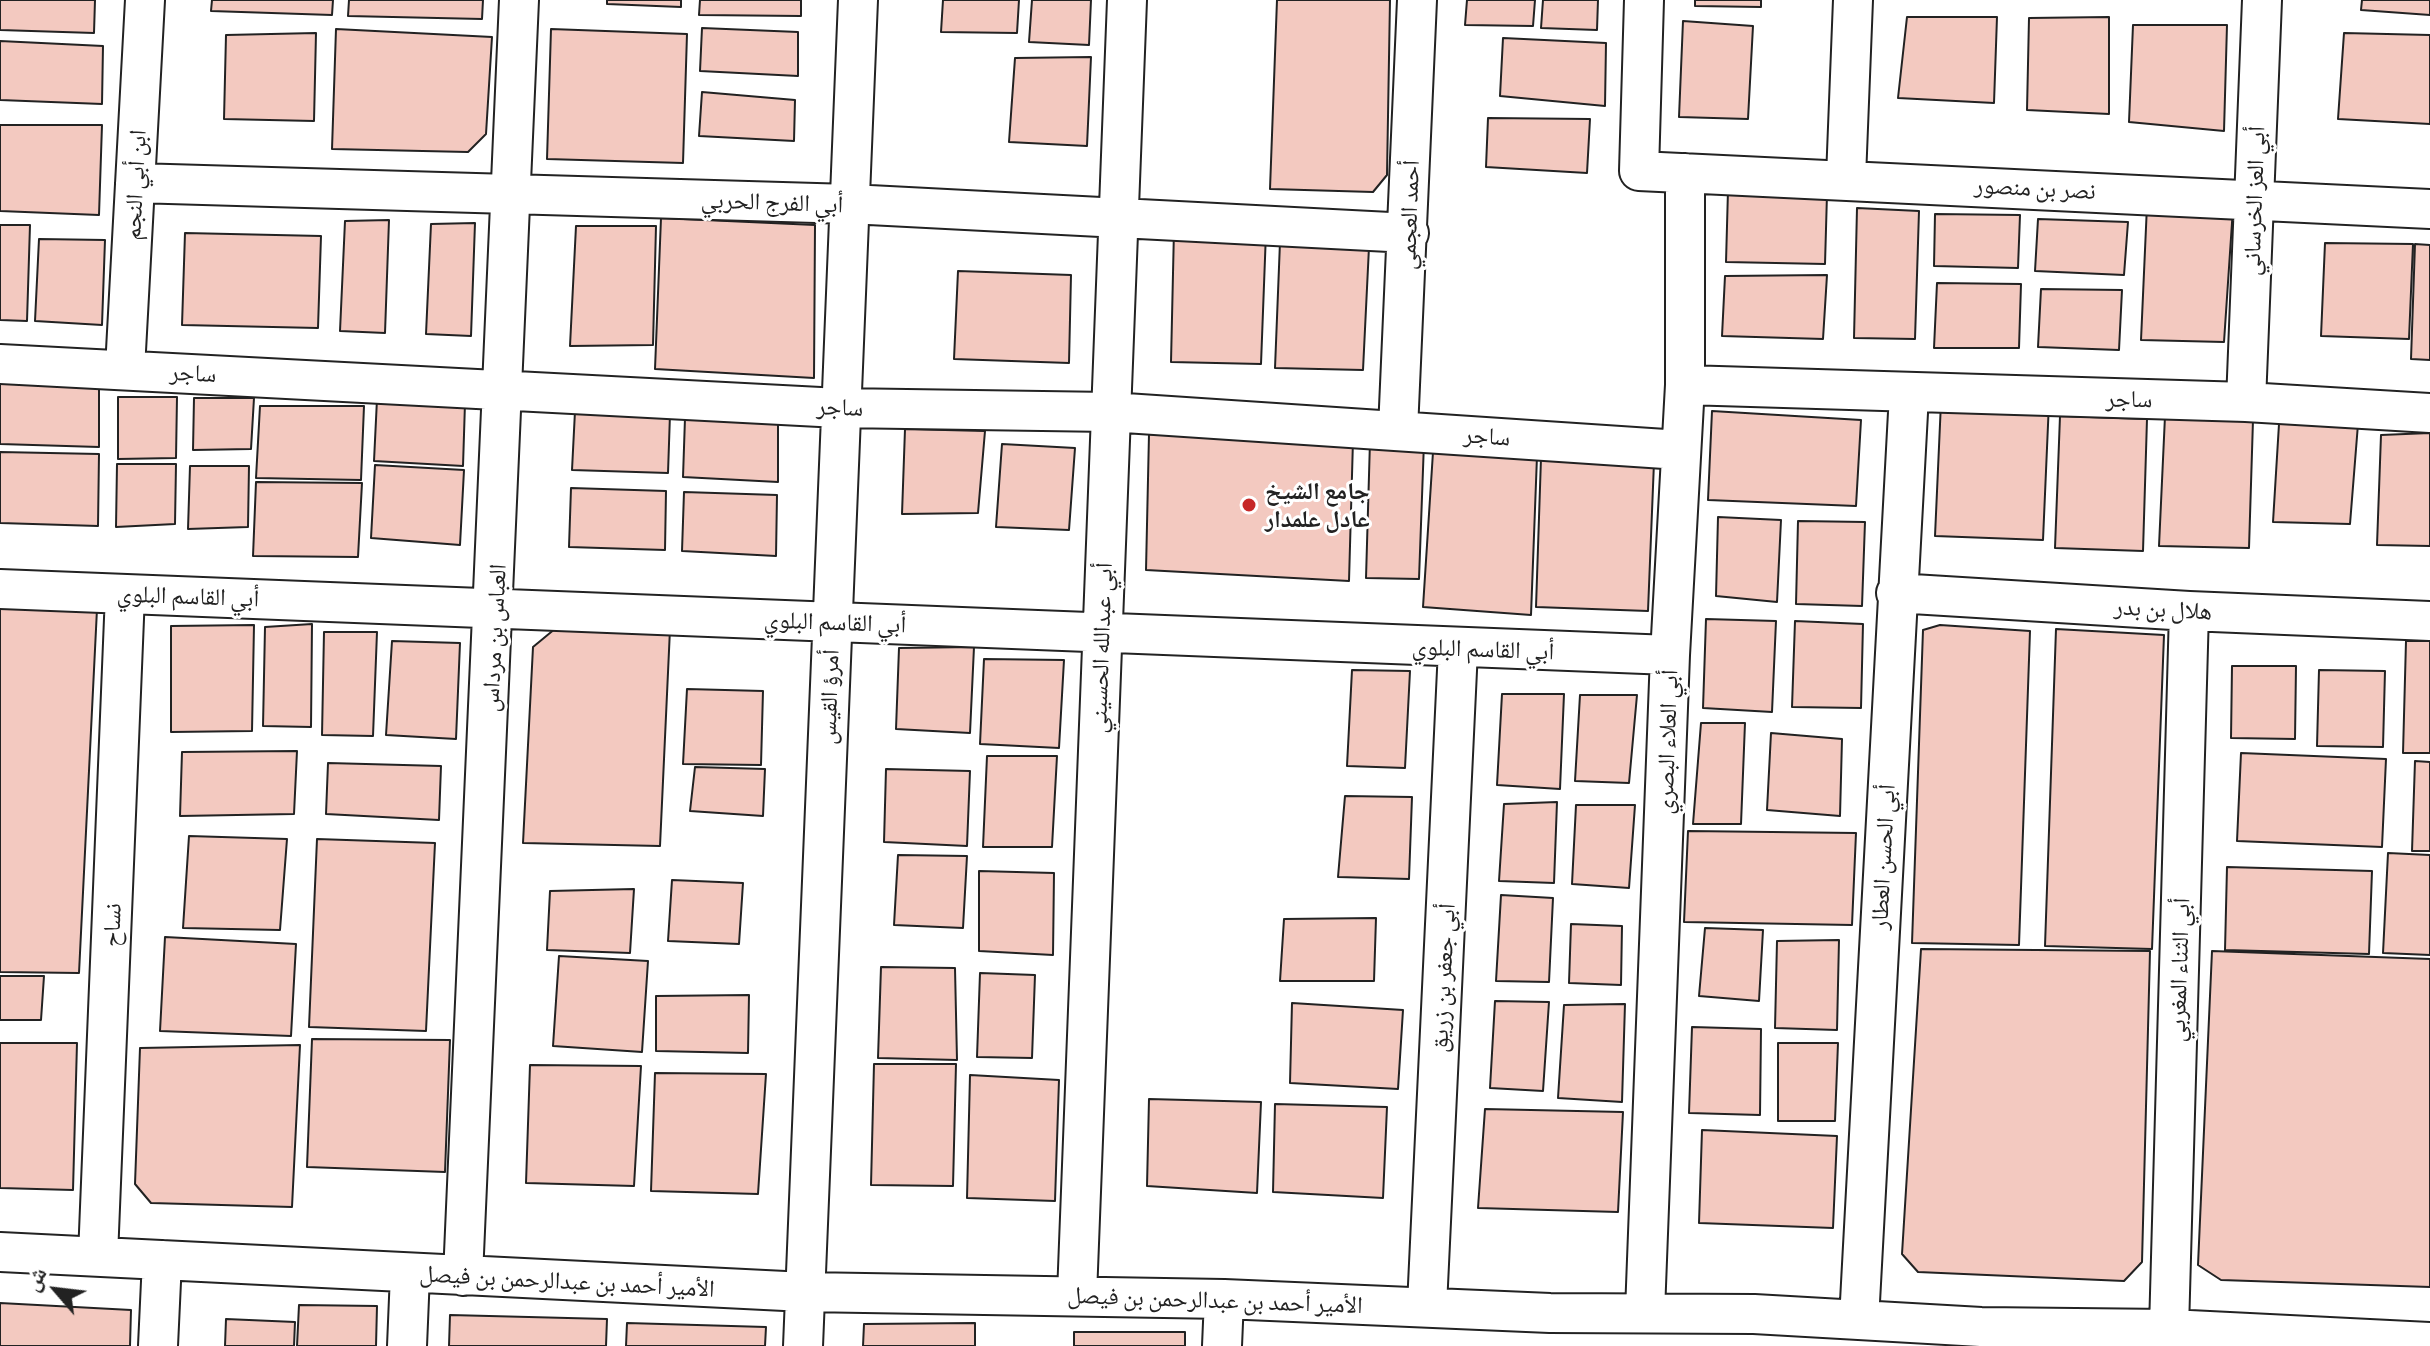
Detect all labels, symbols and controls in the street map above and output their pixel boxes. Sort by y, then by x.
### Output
street label: أبي العز الخرساني [2237,126,2271,276]
street label: ابن أبي النجم [118,129,152,241]
street label: أحمد العجمي [1393,160,1425,270]
street label: نصر بن منصور [1973,170,2097,206]
street label: أبي الفرج الحربي [700,185,844,219]
street label: ساجر [169,357,217,389]
street label: ساجر [2105,384,2153,414]
street label: ساجر [816,392,864,422]
street label: ساجر [1463,420,1511,452]
place label: جامع الشيخ عادل علمدار [1265,477,1370,533]
marker: جامع الشيخ عادل علمدار [1240,496,1258,514]
street label: أبي عبدالله الحسيني [1084,562,1118,734]
street label: العباس بن مرداس [476,563,512,713]
street label: أبي القاسم البلوي [116,579,260,613]
street label: هلال بن بدر [2113,592,2213,626]
street label: أبي القاسم البلوي [763,605,907,639]
street label: أبي القاسم البلوي [1411,632,1555,666]
street label: أمرؤ القيس [813,649,845,745]
street label: أبي العلاء البصري [1650,669,1684,815]
street label: أبي الحسن العطار [1865,783,1901,931]
street label: أبي الثناء المغربي [2162,897,2196,1043]
street label: نساح [97,903,127,947]
street label: أبي جعفر بن زريق [1425,903,1461,1053]
north arrow [16,1250,96,1330]
street label: الأمير أحمد بن عبدالرحمن بن فيصل [419,1259,715,1303]
text: ش [17,1262,52,1295]
street label: الأمير أحمد بن عبدالرحمن بن فيصل [1067,1280,1363,1320]

